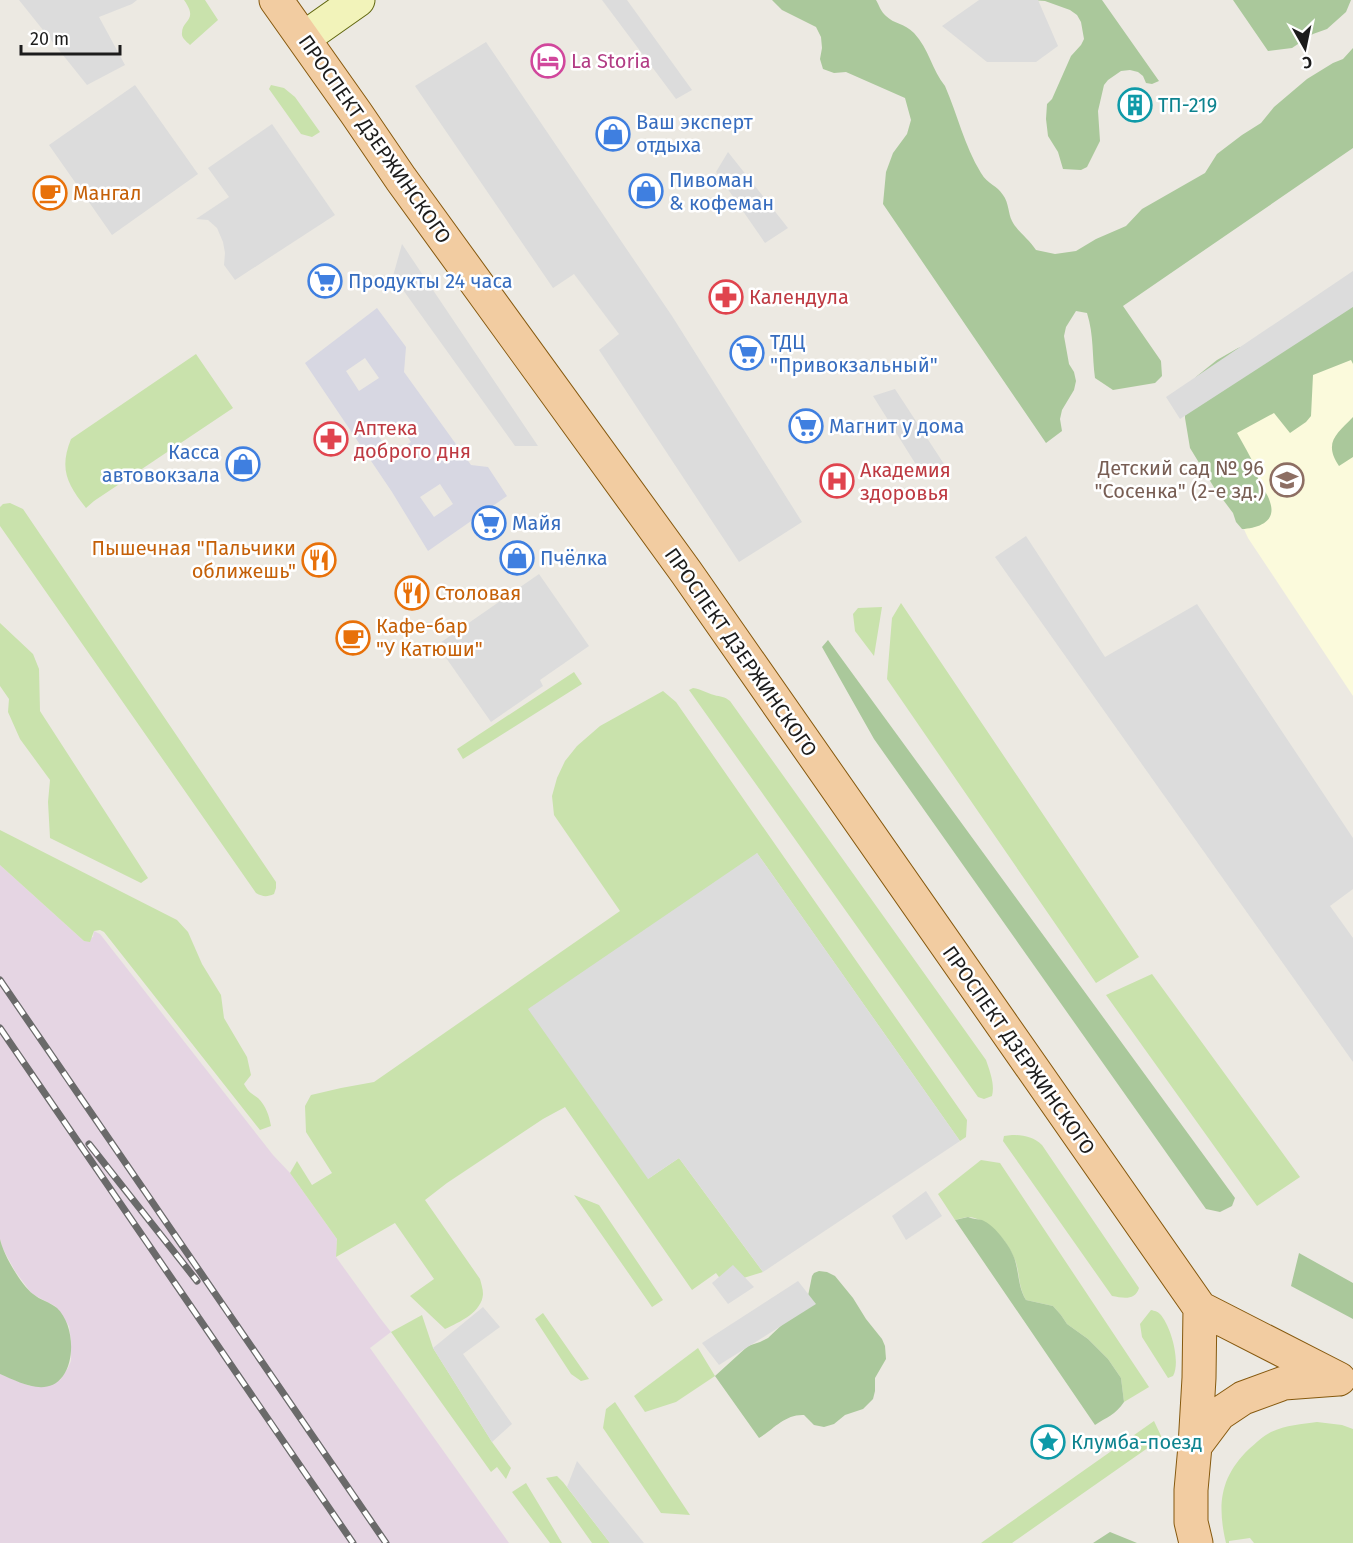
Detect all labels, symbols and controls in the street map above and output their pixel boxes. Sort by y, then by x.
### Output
scale bar [21,18,120,56]
north arrow [1275,18,1335,78]
text: 20 m [30,28,69,50]
street label: ПРОСПЕКТ ДЗЕРЖИНСКОГО [294,30,456,248]
hotel icon: La Storia [530,43,566,79]
place label: La Storia [571,49,651,73]
text: С [1300,52,1313,73]
building icon: ТП-219 [1117,87,1153,123]
place label: ТП-219 [1158,93,1217,117]
place label: Ваш эксперт отдыха [636,110,754,157]
shop icon: Ваш эксперт отдыха [595,116,631,152]
place label: Пивоман & кофеман [669,168,774,215]
shop icon: Пивоман & кофеман [628,173,664,209]
cafe icon: Мангал [32,175,68,211]
place label: Мангал [73,181,141,205]
supermarket icon: Продукты 24 часа [307,263,343,299]
place label: Продукты 24 часа [348,269,513,293]
pharmacy icon: Календула [708,279,744,315]
place label: Календула [749,285,849,309]
place label: ТДЦ "Привокзальный" [770,330,938,377]
supermarket icon: ТДЦ "Привокзальный" [729,335,765,371]
supermarket icon: Магнит у дома [788,408,824,444]
place label: Магнит у дома [829,414,964,438]
place label: Аптека доброго дня [354,416,471,463]
pharmacy icon: Аптека доброго дня [313,421,349,457]
place label: Касса автовокзала [102,440,220,487]
shop icon: Касса автовокзала [225,446,261,482]
place label: Детский сад № 96 "Сосенка" (2-е зд.) [1095,456,1264,503]
place label: Академия здоровья [860,458,951,505]
school or university icon: Детский сад № 96 "Сосенка" (2-е зд.) [1269,462,1305,498]
hospital icon: Академия здоровья [819,463,855,499]
supermarket icon: Майя [471,505,507,541]
place label: Майя [512,511,561,535]
place label: Пышечная "Пальчики оближешь" [92,536,296,583]
shop icon: Пчёлка [499,540,535,576]
restaurant icon: Пышечная "Пальчики оближешь" [301,542,337,578]
street label: ПРОСПЕКТ ДЗЕРЖИНСКОГО [660,543,822,761]
place label: Пчёлка [540,546,608,570]
restaurant icon: Столовая [394,575,430,611]
place label: Столовая [435,581,521,605]
place label: Кафе-бар "У Катюши" [376,614,483,661]
cafe icon: Кафе-бар "У Катюши" [335,620,371,656]
street label: ПРОСПЕКТ ДЗЕРЖИНСКОГО [938,941,1100,1159]
place icon: Клумба-поезд [1030,1424,1066,1460]
place label: Клумба-поезд [1071,1430,1202,1454]

